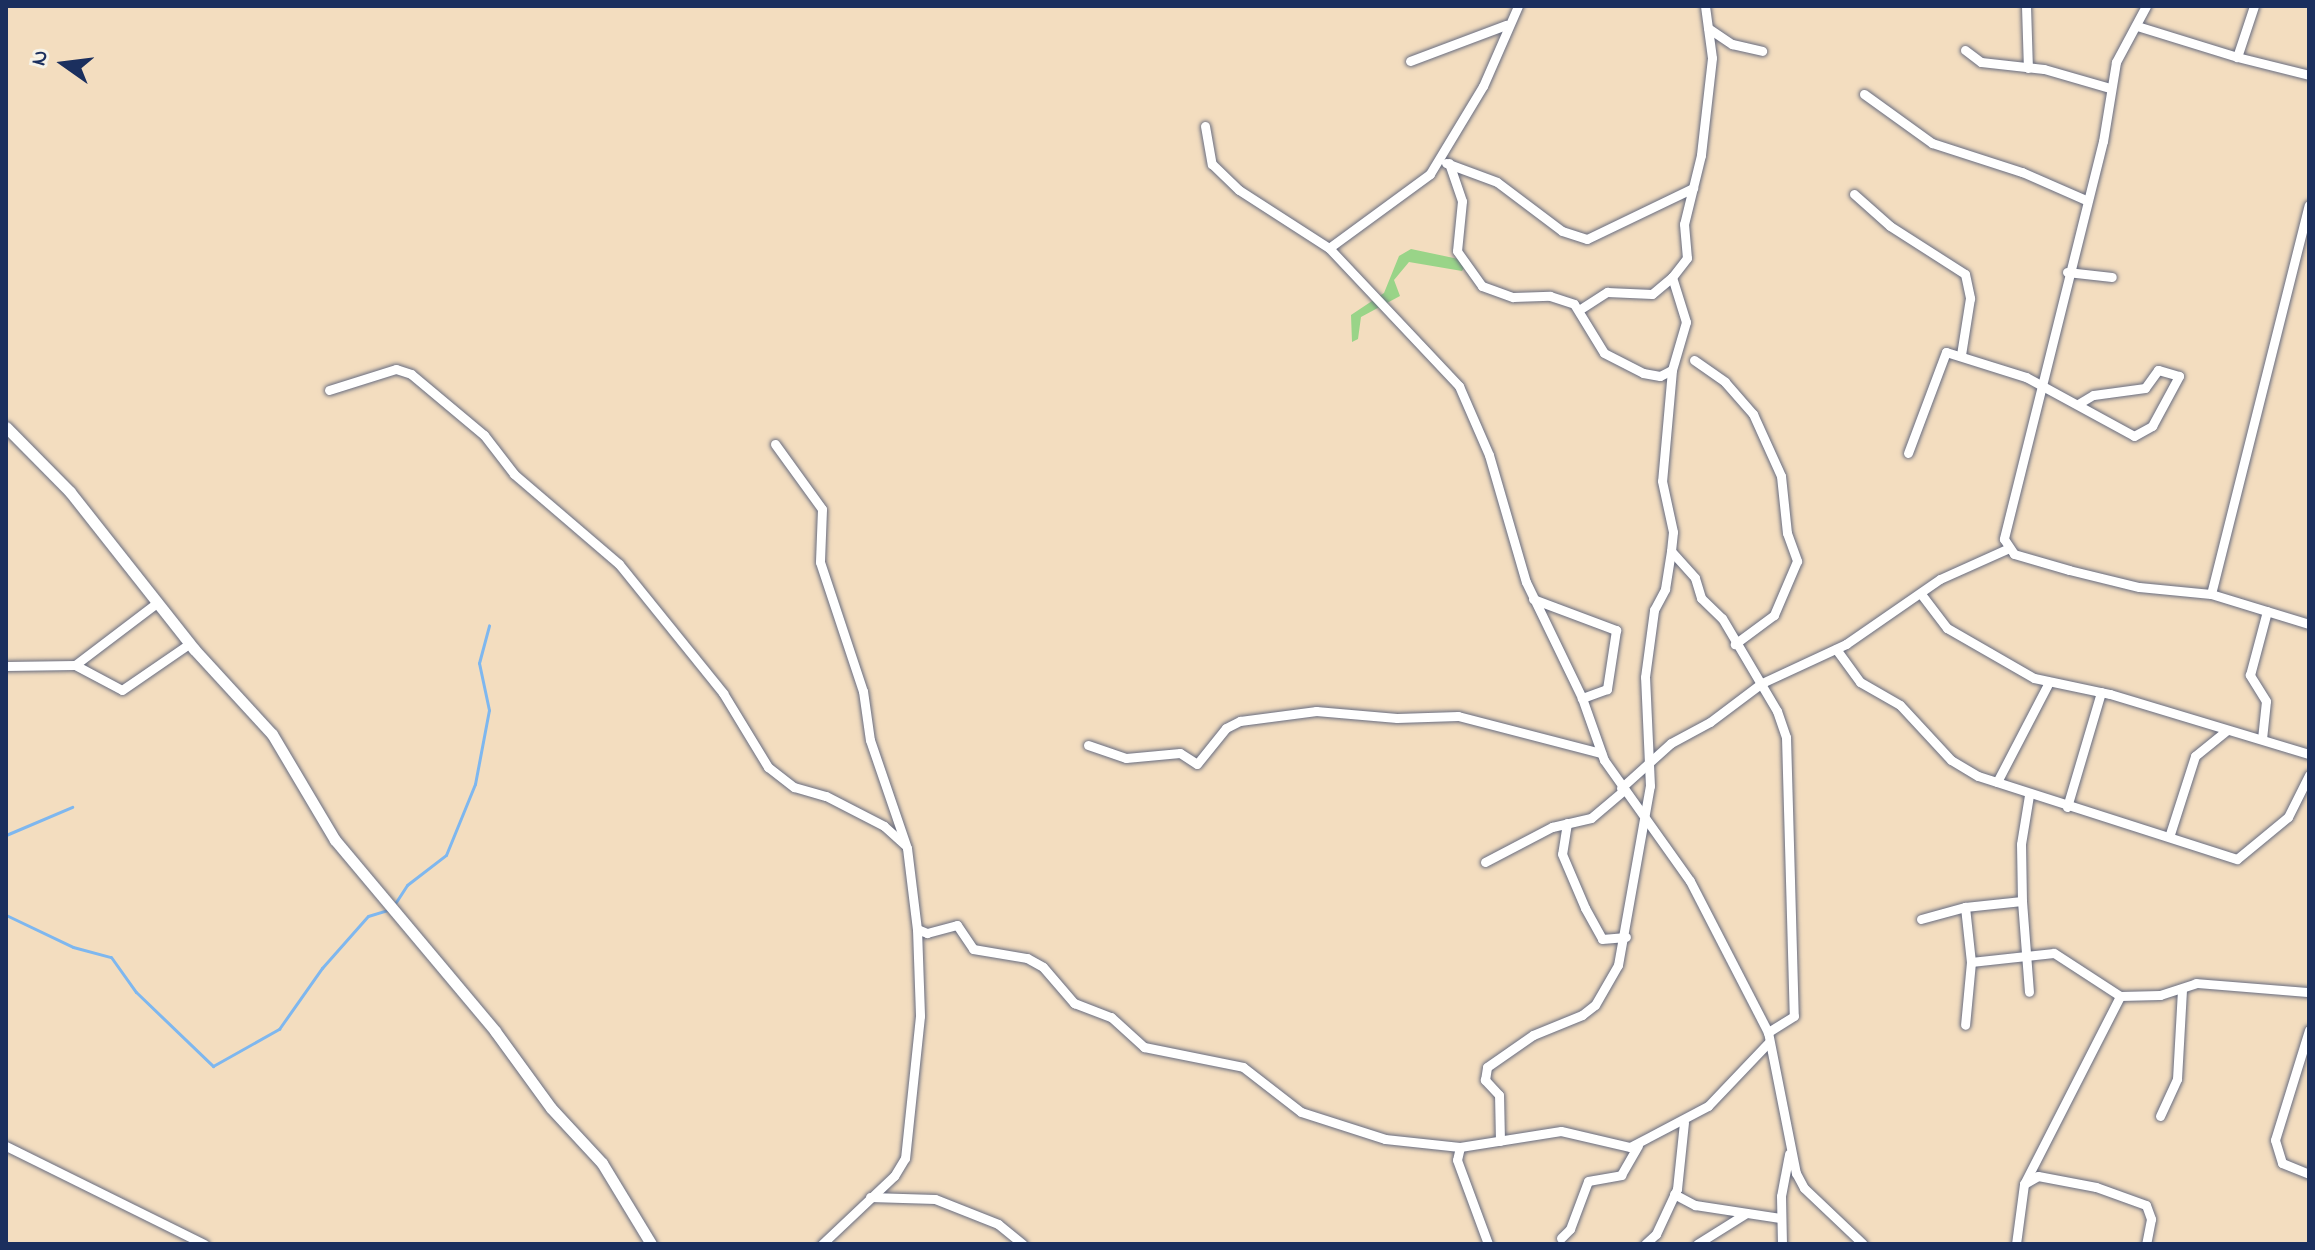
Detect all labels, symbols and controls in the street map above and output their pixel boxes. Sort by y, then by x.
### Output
north arrow [24,24,104,104]
text: N [23,47,58,69]

